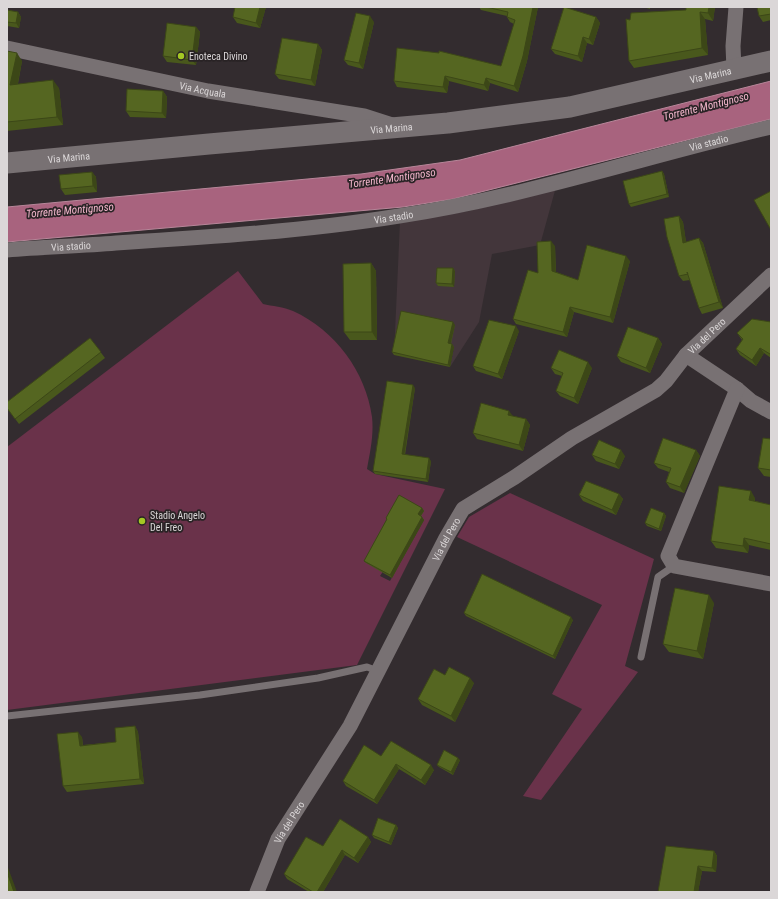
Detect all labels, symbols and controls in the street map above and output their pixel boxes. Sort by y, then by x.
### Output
marker: Enoteca Divino [176,51,186,61]
place label: Enoteca Divino [189,51,248,62]
street label: Via Marina [689,65,733,85]
street label: Via Acquala [178,80,227,100]
water label: Torrente Montignoso [662,90,750,123]
street label: Via Marina [370,121,413,136]
street label: Via stadio [688,133,729,153]
street label: Via Marina [47,150,91,165]
water label: Torrente Montignoso [348,166,436,191]
water label: Torrente Montignoso [26,200,114,221]
street label: Via stadio [373,209,414,226]
street label: Via stadio [51,240,91,253]
street label: Via del Pero [686,316,728,356]
place label: Stadio Angelo Del Freo [150,510,205,533]
marker: Stadio Angelo Del Freo [137,516,147,526]
street label: Via del Pero [430,516,463,563]
street label: Via del Pero [272,799,307,845]

